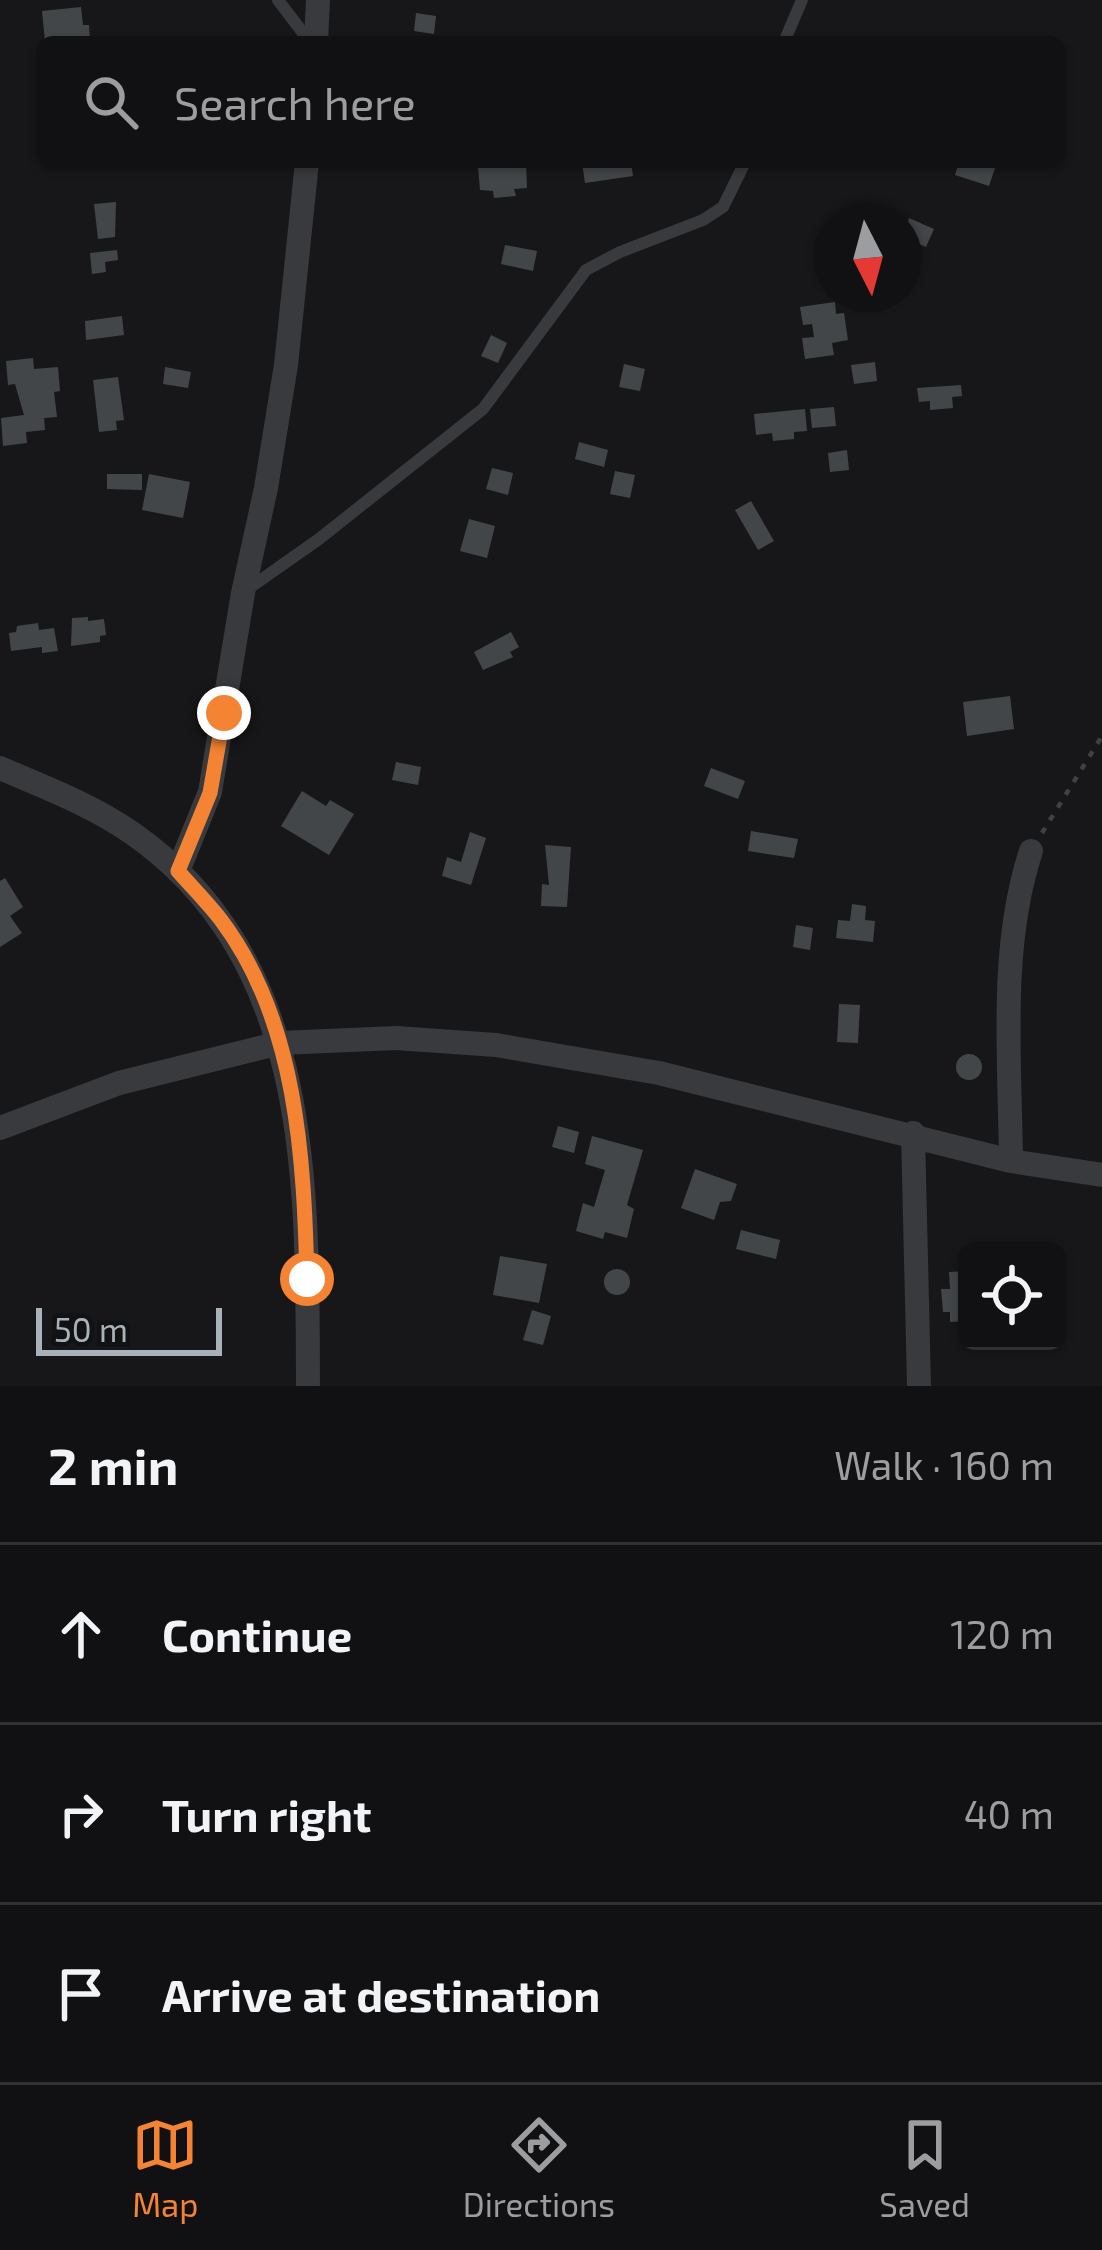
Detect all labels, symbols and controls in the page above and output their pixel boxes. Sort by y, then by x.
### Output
search box [36,36,1066,168]
icon: search [78,69,144,135]
text: Search here [174,75,416,129]
north arrow [814,204,922,312]
route end [197,686,251,740]
map controls [958,1242,1066,1350]
button: locate [958,1242,1066,1350]
route start [280,1252,334,1306]
scale bar [36,1302,222,1355]
text: 50 m [54,1309,128,1349]
text: 2 min [48,1434,178,1495]
text: Walk · 160 m [834,1441,1054,1488]
icon: ahead [48,1601,114,1667]
text: Continue [162,1607,352,1661]
text: 120 m [950,1610,1054,1657]
icon: right [48,1781,114,1847]
text: Turn right [162,1787,371,1841]
text: 40 m [964,1790,1054,1837]
icon: arrive [48,1961,114,2027]
text: Arrive at destination [162,1967,600,2021]
tab: Map [132,2112,198,2224]
tab: Directions [463,2112,615,2224]
tab: Saved [879,2112,970,2224]

